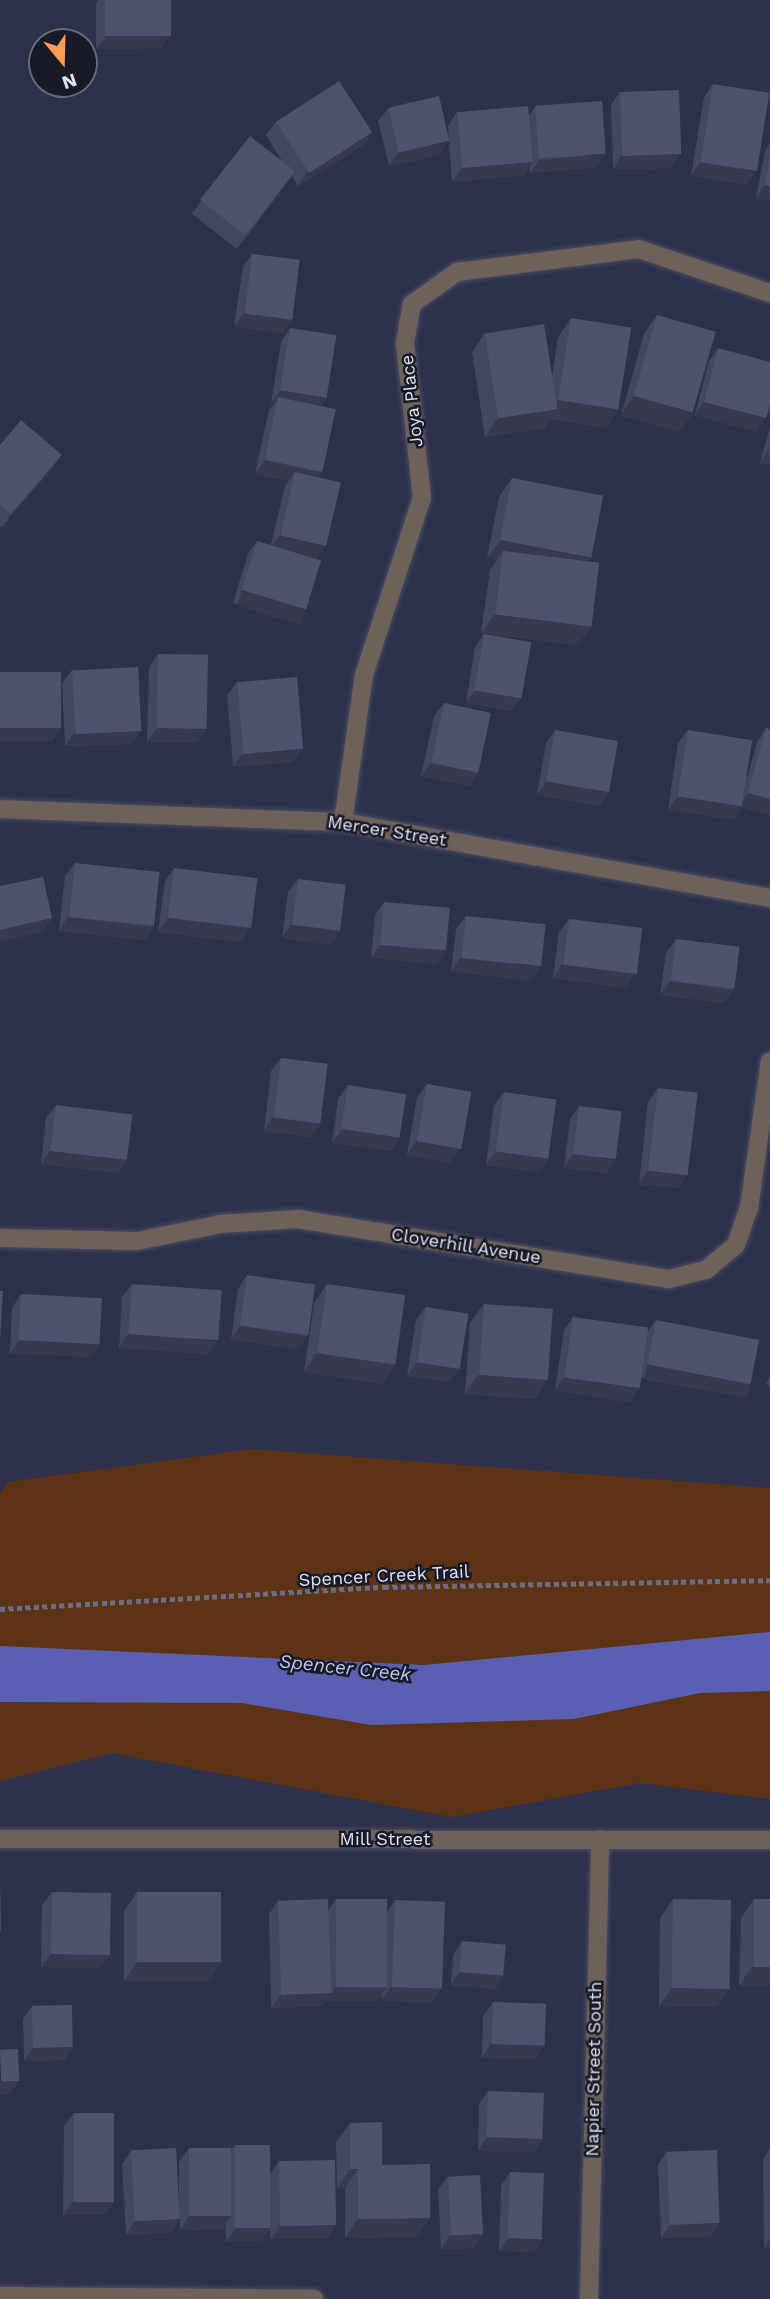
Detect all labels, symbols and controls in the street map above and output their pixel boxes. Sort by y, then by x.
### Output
north arrow [28,28,98,98]
text: N [59,68,80,95]
street label: Joya Place [396,354,428,448]
street label: Mercer Street [326,811,448,851]
street label: Cloverhill Avenue [389,1223,543,1269]
street label: Spencer Creek Trail [298,1561,470,1591]
water label: Spencer Creek [278,1650,412,1686]
street label: Mill Street [339,1828,431,1850]
street label: Napier Street South [582,1981,606,2157]

